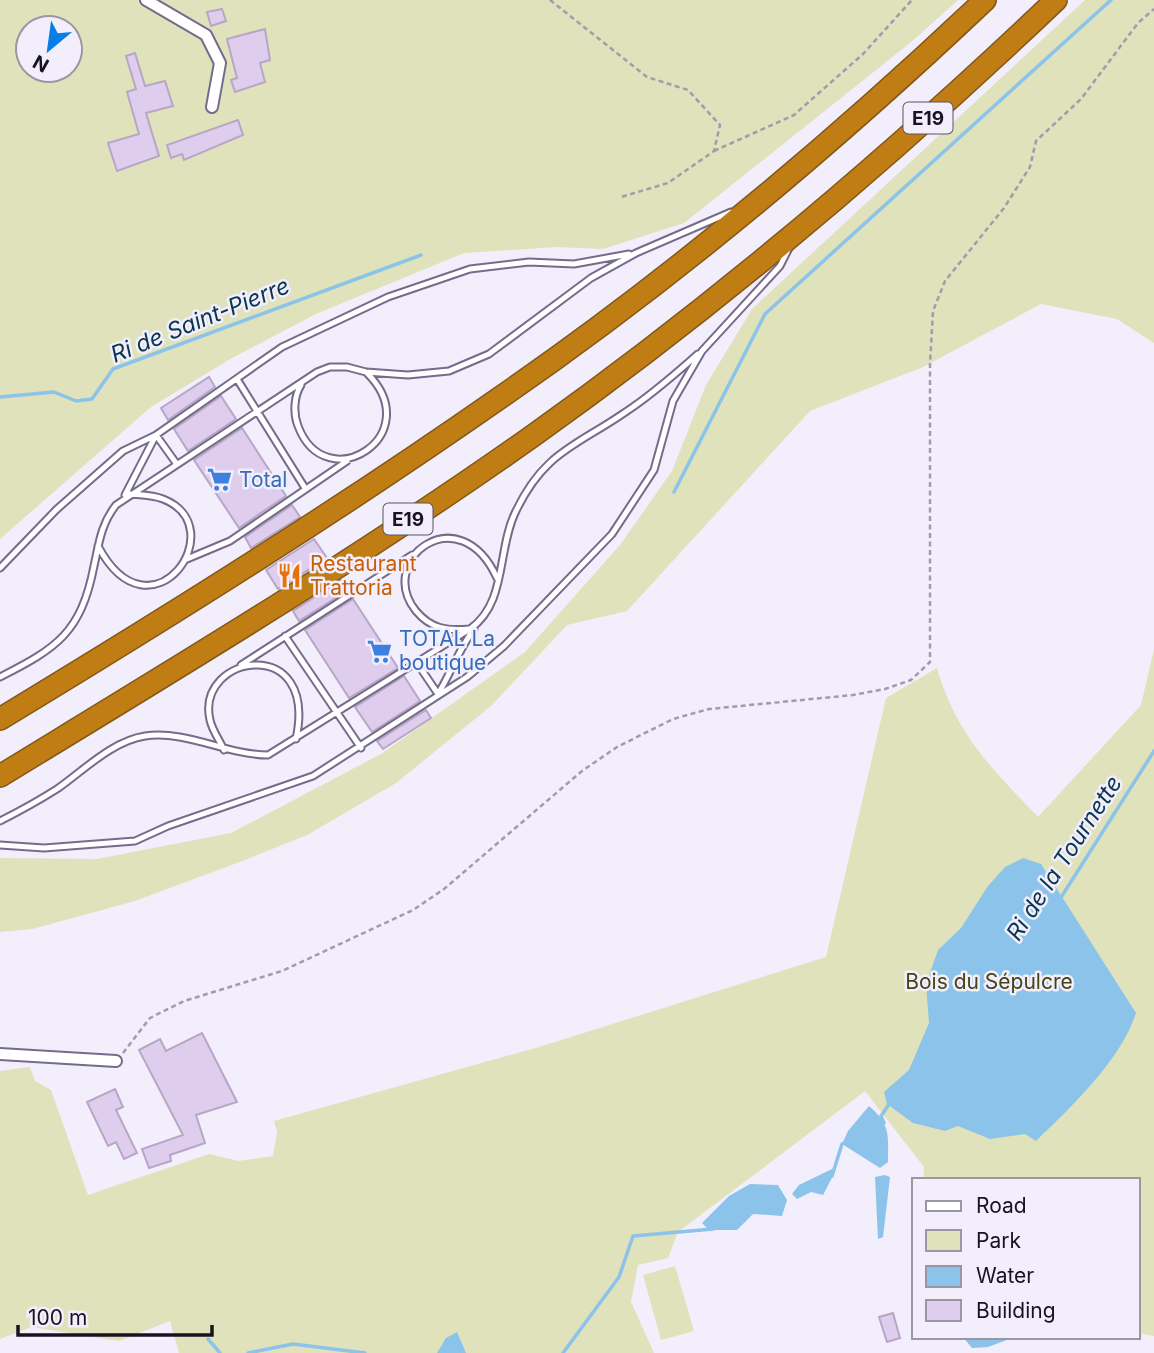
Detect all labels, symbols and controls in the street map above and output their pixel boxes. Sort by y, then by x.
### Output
north arrow [14,14,84,84]
text: N [29,50,53,77]
road number: E19 [904,102,953,134]
water label: Ri de Saint-Pierre [106,271,294,369]
supermarket icon: Total [205,466,233,494]
place label: Total [239,467,287,492]
road number: E19 [384,504,432,534]
place label: Restaurant Trattoria [310,551,417,600]
restaurant icon: Restaurant Trattoria [276,562,304,590]
place label: TOTAL La boutique [399,626,495,675]
supermarket icon: TOTAL La boutique [365,637,393,665]
water label: Ri de la Tournette [1000,770,1128,946]
park label: Bois du Sépulcre [905,969,1073,994]
legend [912,1178,1140,1339]
text: Road [976,1193,1027,1218]
text: Park [976,1228,1021,1253]
text: Water [976,1263,1034,1288]
scale bar [18,1294,212,1338]
text: Building [976,1298,1056,1323]
text: 100 m [28,1305,87,1330]

